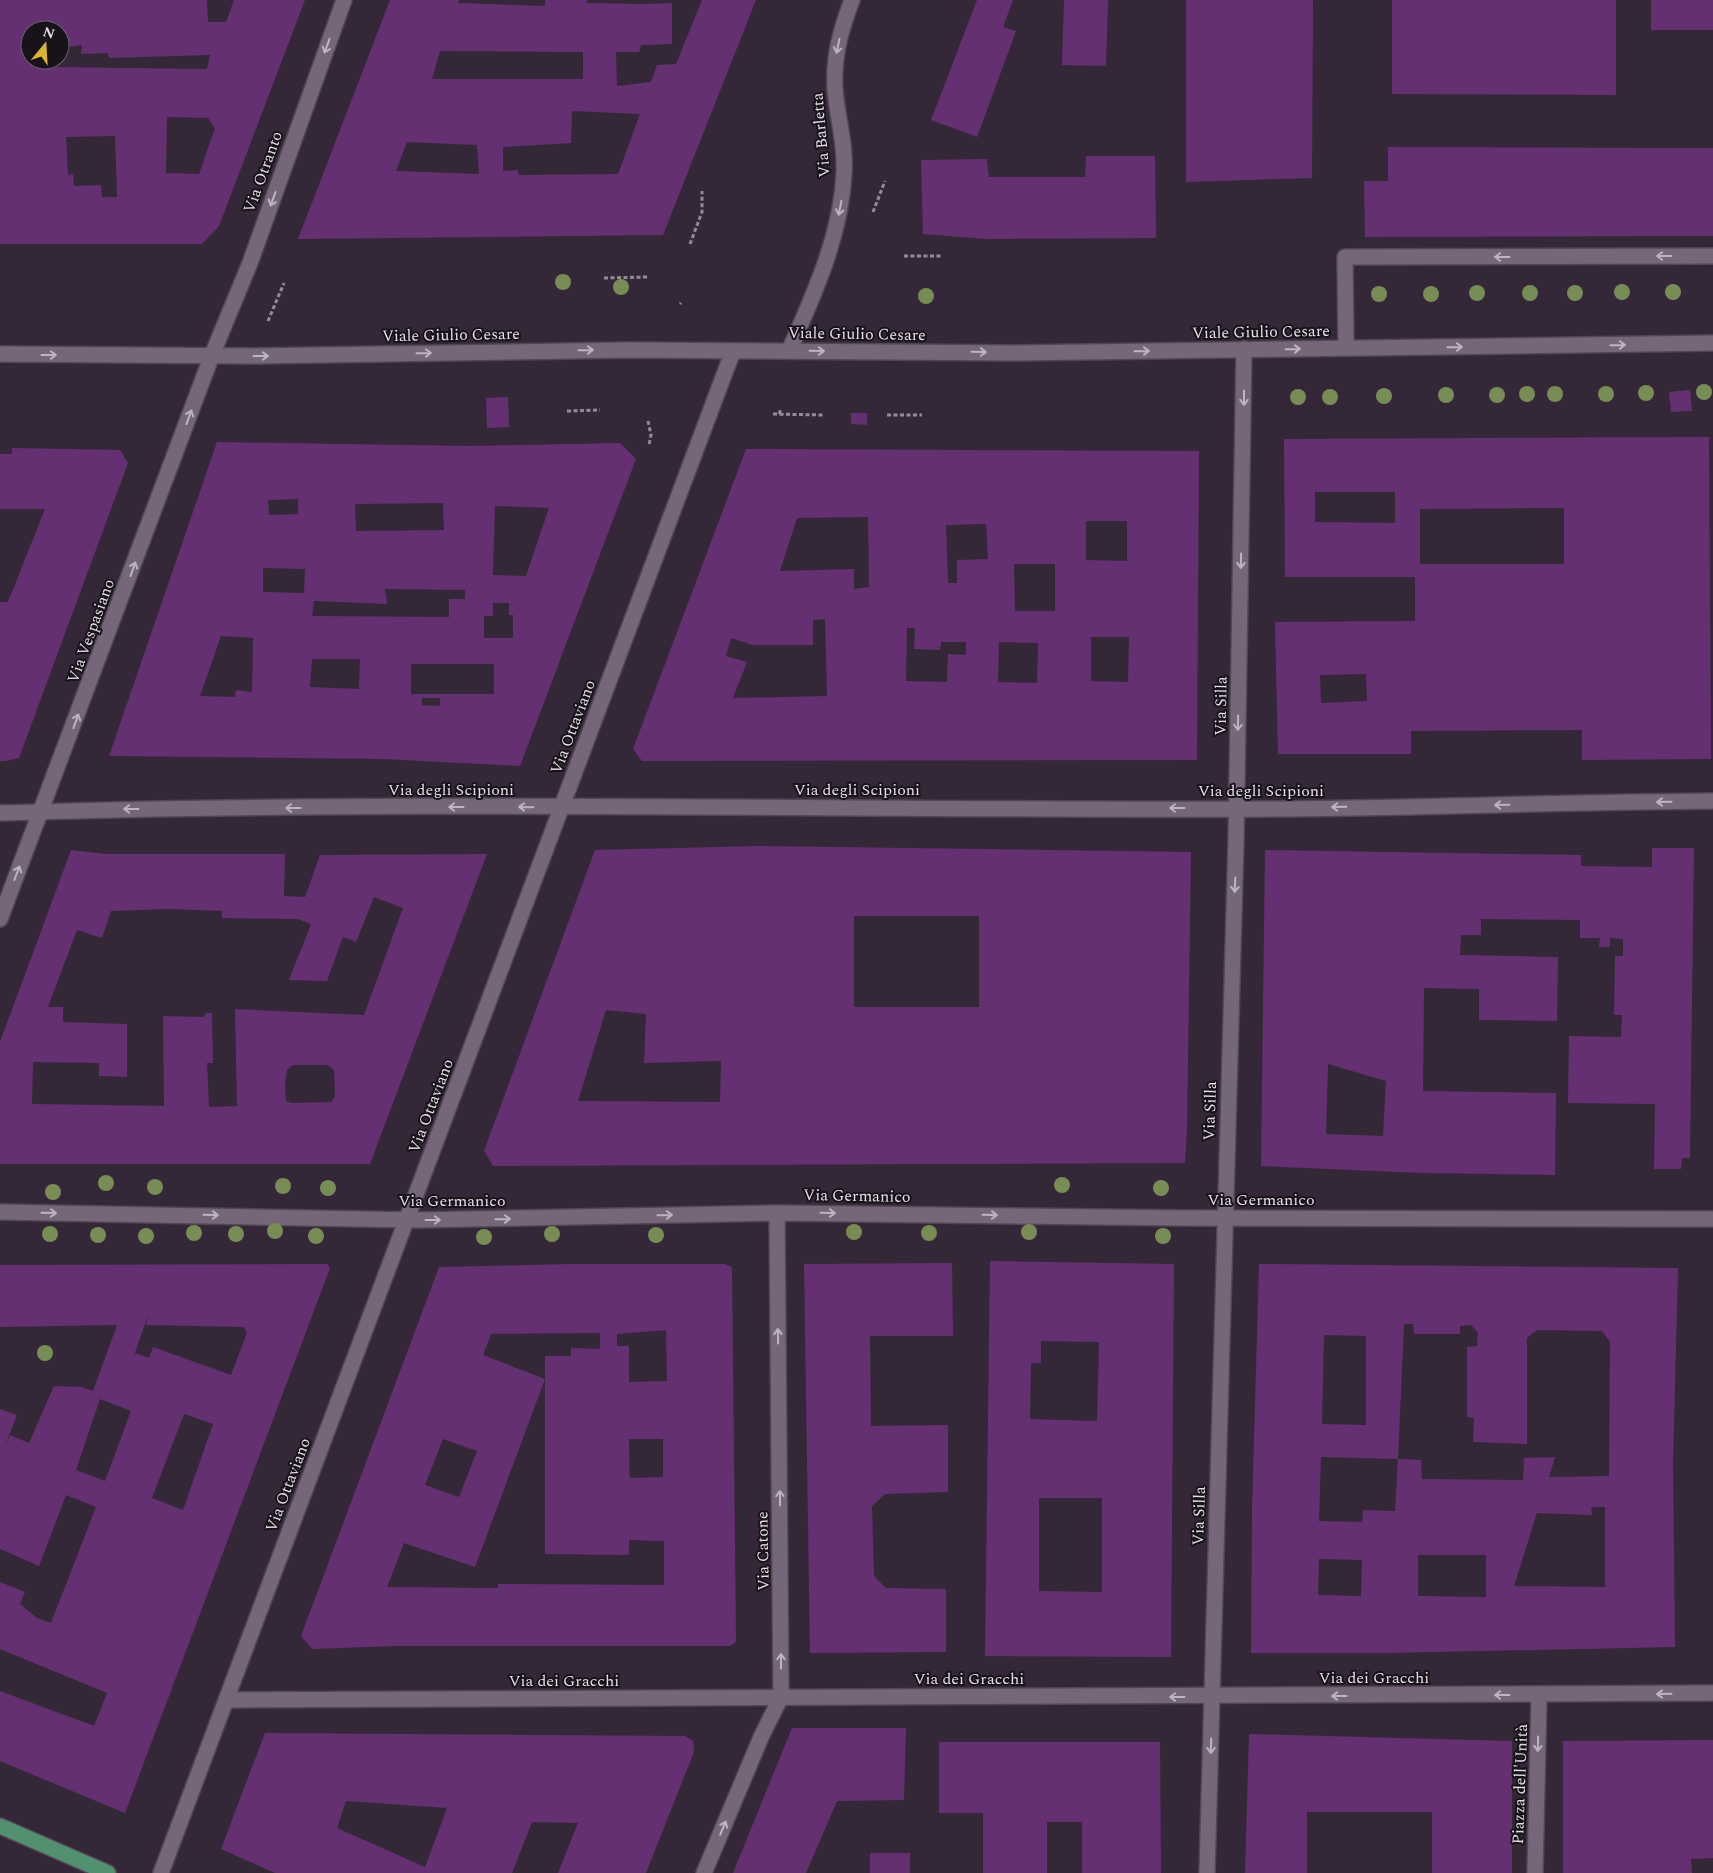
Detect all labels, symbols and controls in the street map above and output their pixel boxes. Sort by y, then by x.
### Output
north arrow [20,20,70,70]
text: N [40,21,58,45]
one-way arrow [322,38,332,54]
one-way arrow [832,38,842,54]
street label: Via Barletta [805,91,837,178]
street label: Via Otranto [237,128,289,216]
one-way arrow [268,191,277,206]
one-way arrow [834,199,844,215]
one-way arrow [1657,251,1673,261]
one-way arrow [1494,252,1510,262]
street label: Viale Giulio Cesare [1192,319,1330,345]
street label: Viale Giulio Cesare [788,321,926,347]
street label: Viale Giulio Cesare [382,322,520,348]
one-way arrow [1610,340,1626,350]
one-way arrow [1447,342,1463,352]
one-way arrow [1284,344,1301,354]
one-way arrow [578,346,594,355]
one-way arrow [808,346,824,356]
one-way arrow [1133,346,1149,356]
one-way arrow [415,348,431,358]
one-way arrow [971,348,987,357]
one-way arrow [40,350,56,360]
one-way arrow [253,351,269,360]
one-way arrow [1239,390,1249,406]
one-way arrow [185,410,194,425]
one-way arrow [1236,552,1246,568]
one-way arrow [128,562,138,577]
street label: Via Vespasiano [61,576,121,686]
street label: Via Ottaviano [544,676,602,778]
street label: Via Silla [1208,676,1234,736]
one-way arrow [72,714,81,730]
one-way arrow [1233,714,1243,731]
street label: Via degli Scipioni [388,778,514,802]
street label: Via degli Scipioni [794,778,920,802]
street label: Via degli Scipioni [1198,779,1324,803]
one-way arrow [1657,797,1673,806]
one-way arrow [1494,800,1510,809]
one-way arrow [448,802,464,812]
one-way arrow [518,802,534,812]
one-way arrow [285,803,302,813]
one-way arrow [1169,803,1186,813]
one-way arrow [1332,803,1348,812]
one-way arrow [123,804,139,814]
one-way arrow [13,866,22,881]
one-way arrow [1230,877,1240,893]
street label: Via Ottaviano [402,1055,460,1157]
street label: Via Silla [1197,1081,1223,1141]
street label: Via Germanico [803,1183,911,1209]
street label: Via Germanico [1207,1188,1315,1212]
street label: Via Germanico [398,1189,506,1213]
one-way arrow [40,1208,56,1218]
one-way arrow [819,1208,835,1218]
one-way arrow [656,1210,673,1220]
one-way arrow [982,1210,998,1220]
one-way arrow [203,1211,219,1220]
one-way arrow [494,1214,510,1223]
one-way arrow [424,1215,440,1225]
one-way arrow [773,1328,783,1344]
street label: Via Ottaviano [259,1434,317,1536]
street label: Via Silla [1186,1486,1212,1546]
one-way arrow [775,1490,785,1506]
street label: Via Catone [750,1511,776,1591]
one-way arrow [777,1653,786,1669]
street label: Via dei Gracchi [1319,1666,1429,1690]
street label: Via dei Gracchi [914,1667,1024,1691]
street label: Via dei Gracchi [509,1669,619,1693]
one-way arrow [1657,1689,1673,1699]
one-way arrow [1494,1690,1510,1700]
one-way arrow [1332,1691,1348,1701]
one-way arrow [1169,1692,1186,1702]
street label: Piazza dell'Unità [1506,1723,1534,1845]
one-way arrow [1534,1735,1543,1751]
one-way arrow [1207,1737,1216,1753]
one-way arrow [719,1821,728,1836]

